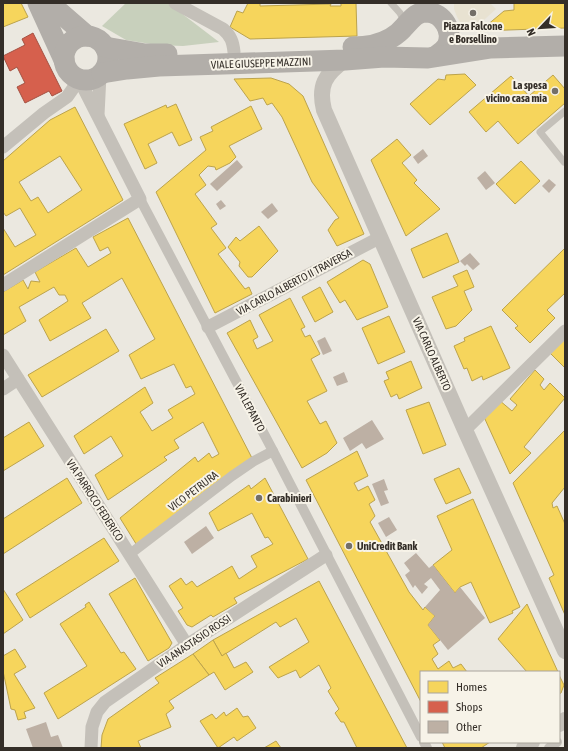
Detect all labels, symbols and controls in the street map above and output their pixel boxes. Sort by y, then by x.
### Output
marker: Piazza Falcone e Borsellino [468,8,478,18]
north arrow [520,8,560,48]
place label: Piazza Falcone e Borsellino [443,20,503,45]
text: N [524,27,538,38]
street label: VIALE GIUSEPPE MAZZINI [211,55,311,71]
place label: La spesa vicino casa mia [486,79,547,104]
marker: La spesa vicino casa mia [550,86,560,96]
street label: VIA CARLO ALBERTO II TRAVERSA [234,246,354,318]
street label: VIA CARLO ALBERTO [410,315,454,393]
street label: VIA LEPANTO [233,382,267,434]
street label: VIA PARROCO FEDERICO [64,457,126,543]
street label: VICO PETRURA [166,468,221,513]
place label: Carabinieri [267,492,312,504]
marker: Carabinieri [254,493,264,503]
place label: UniCredit Bank [357,540,418,552]
marker: UniCredit Bank [344,541,354,551]
street label: VIA ANASTASIO ROSSI [155,612,233,670]
legend [420,671,560,743]
text: Homes [456,680,487,694]
text: Shops [456,700,482,714]
text: Other [456,720,482,734]

